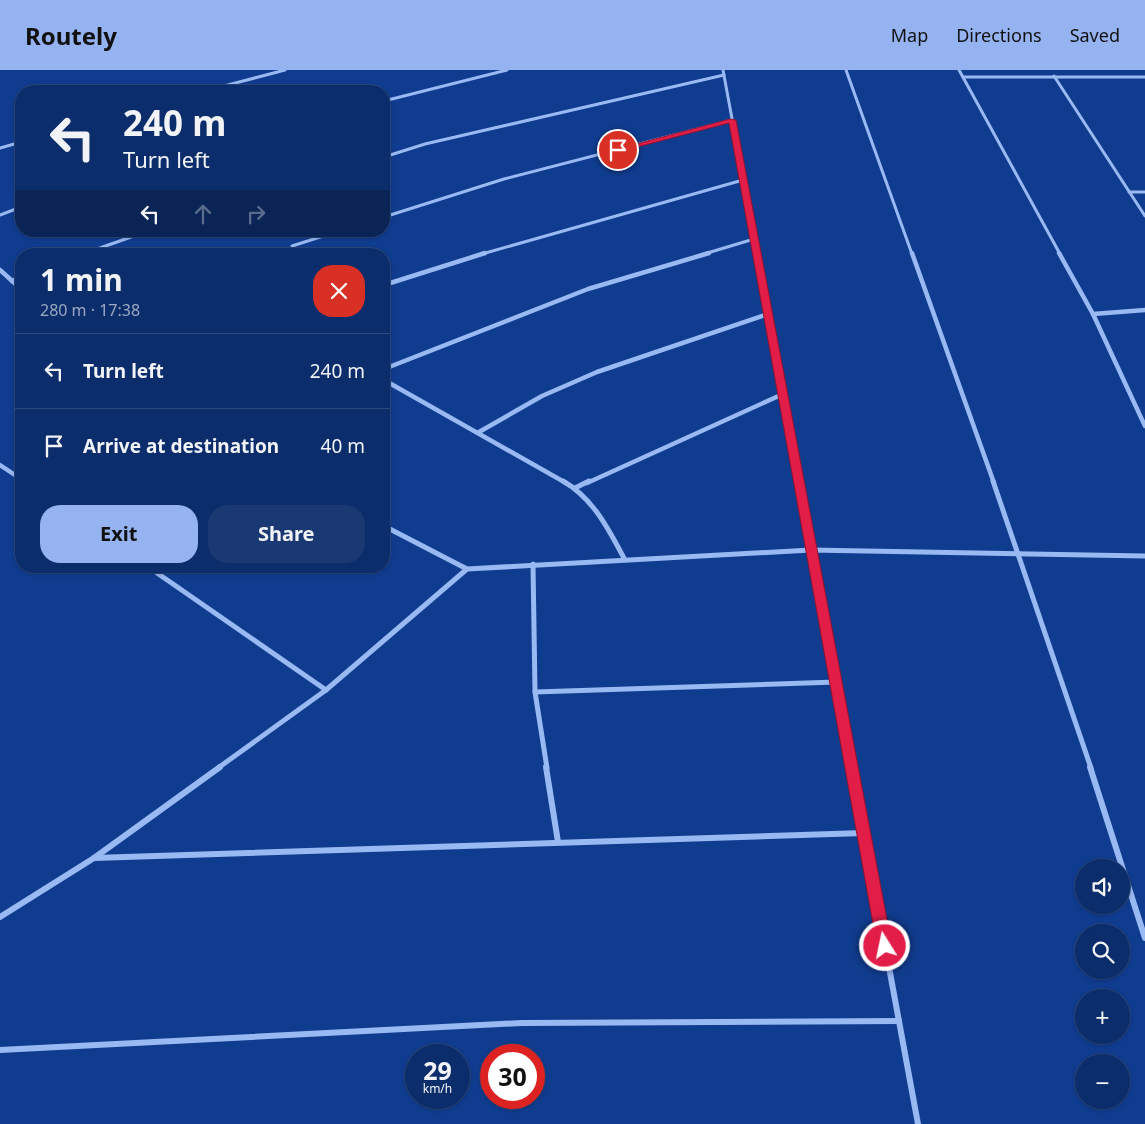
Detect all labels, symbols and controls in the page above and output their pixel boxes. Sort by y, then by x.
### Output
text: Routely [25,19,117,52]
text: Map [891,23,928,47]
text: Directions [956,23,1042,47]
text: Saved [1070,23,1120,47]
text: 240 m [123,99,226,146]
icon: left [40,105,105,170]
pin [597,129,639,171]
icon: arrive [604,136,632,164]
text: Turn left [123,144,210,174]
icon: left [136,200,164,228]
icon: ahead [189,200,217,228]
icon: right [242,200,270,228]
text: 1 min [40,259,123,300]
button: close [313,265,365,317]
text: 280 m · 17:38 [40,299,140,321]
icon: left [40,357,68,385]
text: Turn left [83,358,164,384]
text: 240 m [310,358,365,384]
icon: arrive [40,432,68,460]
text: Arrive at destination [83,433,279,459]
text: 40 m [321,433,365,459]
button: Exit [40,505,198,563]
button: Share [208,505,365,563]
map controls [1075,859,1130,1109]
button: sound [1075,859,1130,914]
position arrow [858,919,910,971]
button: search [1075,924,1130,979]
button: + [1075,989,1130,1044]
speed limit sign: 30 [480,1044,545,1109]
text: 29 [423,1053,452,1087]
button: − [1075,1054,1130,1109]
text: km/h [423,1080,452,1097]

